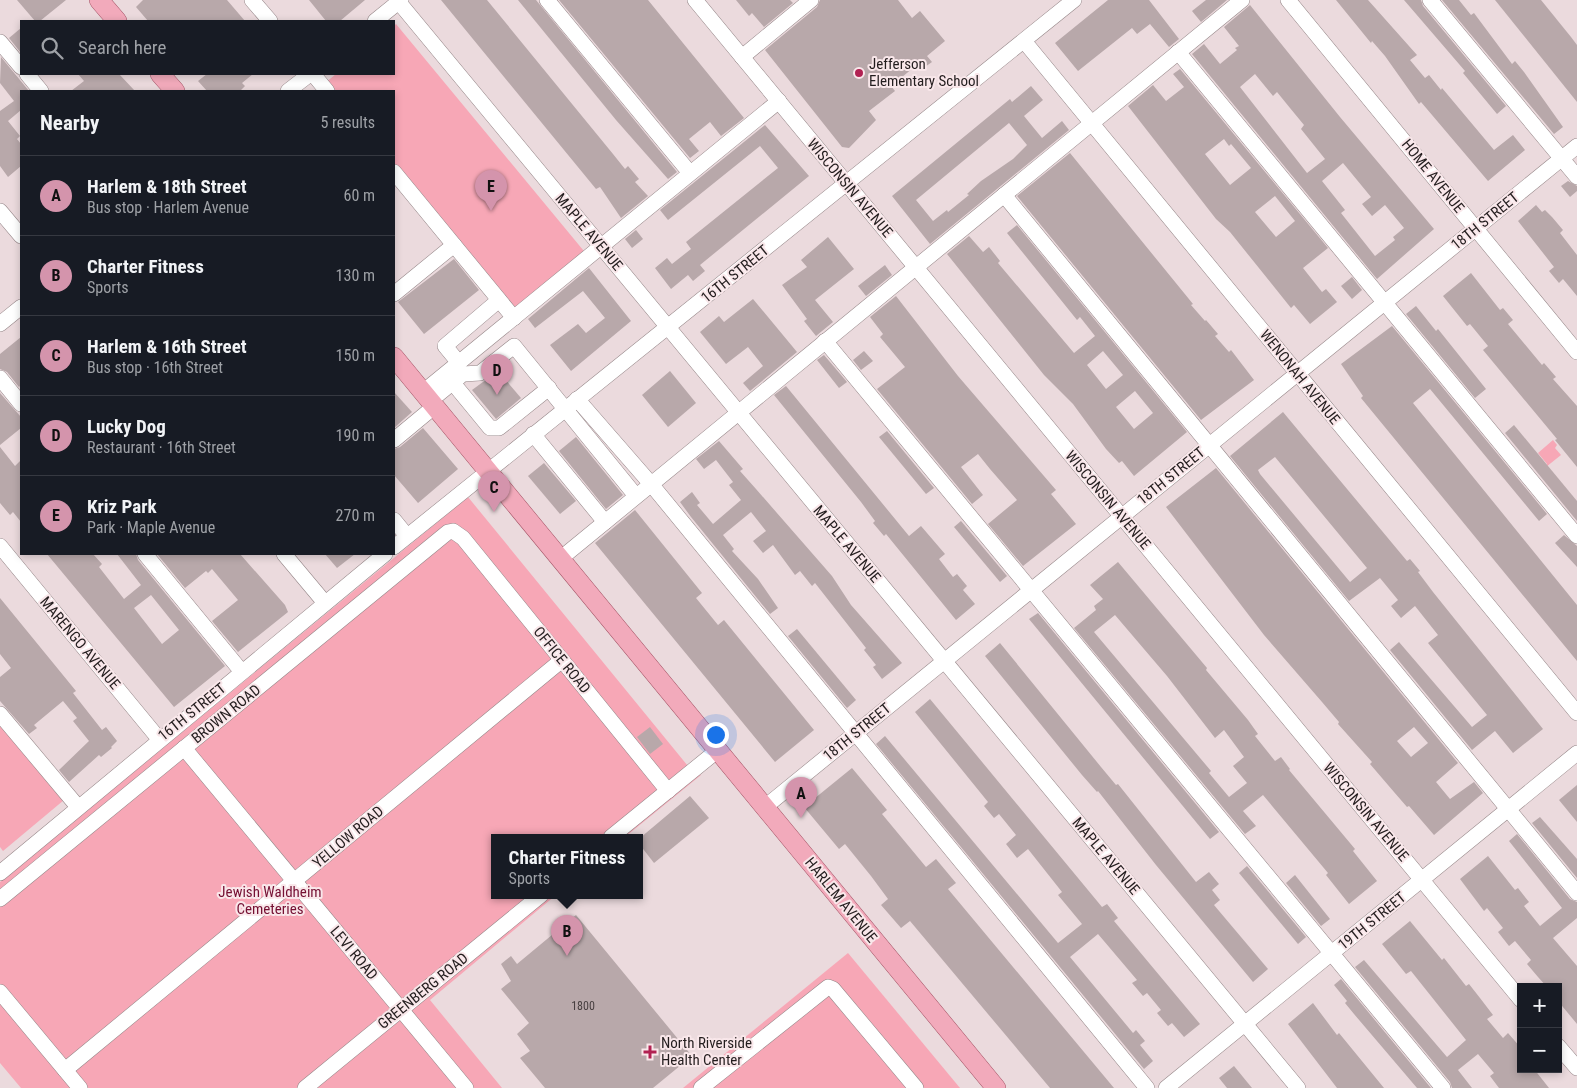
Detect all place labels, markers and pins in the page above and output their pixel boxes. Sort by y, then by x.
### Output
place label: Jefferson Elementary School [869,55,979,90]
marker: Jefferson Elementary School [853,67,865,79]
pin: E [475,170,507,211]
pin: D [481,354,513,395]
pin: C [478,471,510,512]
pin: A [785,777,817,818]
pin: B [551,915,583,956]
place label: North Riverside Health Center [661,1034,752,1069]
marker: North Riverside Health Center [643,1045,657,1059]

